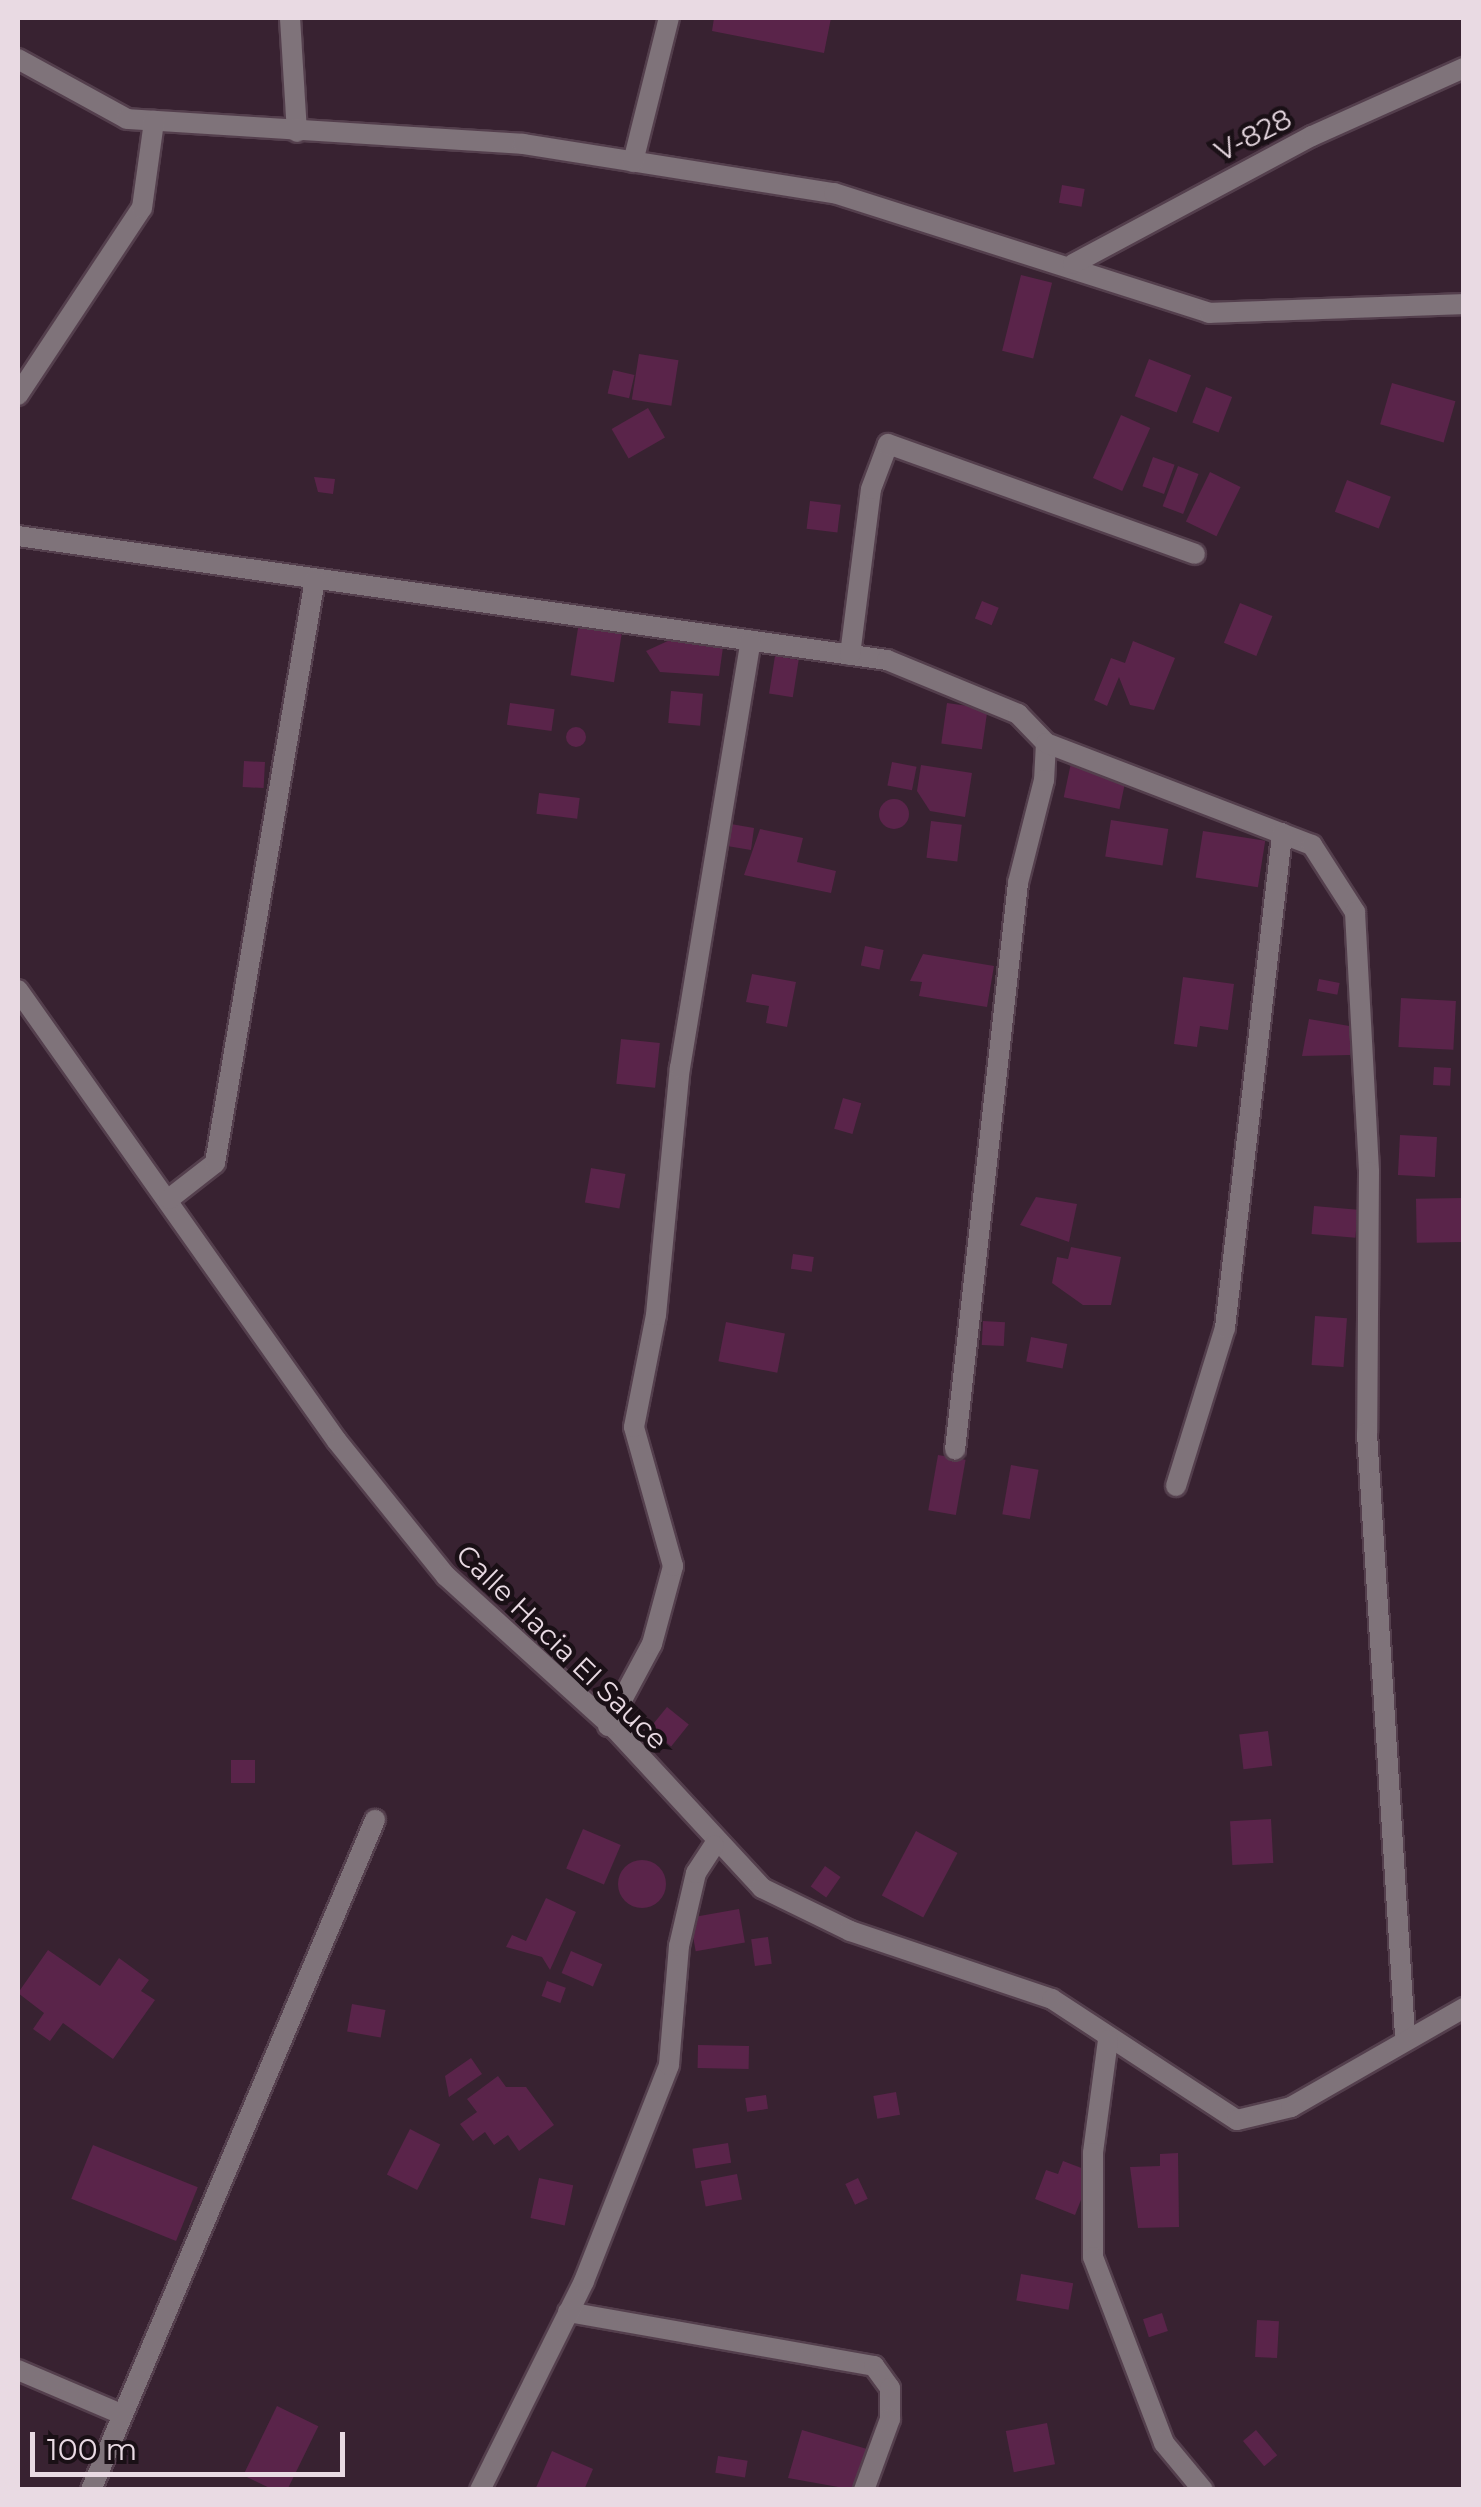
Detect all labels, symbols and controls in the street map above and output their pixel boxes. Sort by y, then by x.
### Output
street label: V-828 [1209,102,1297,168]
street label: Calle Hacia El Sauce [450,1538,674,1756]
scale bar [35,2412,350,2474]
text: 100 m [47,2431,137,2468]

